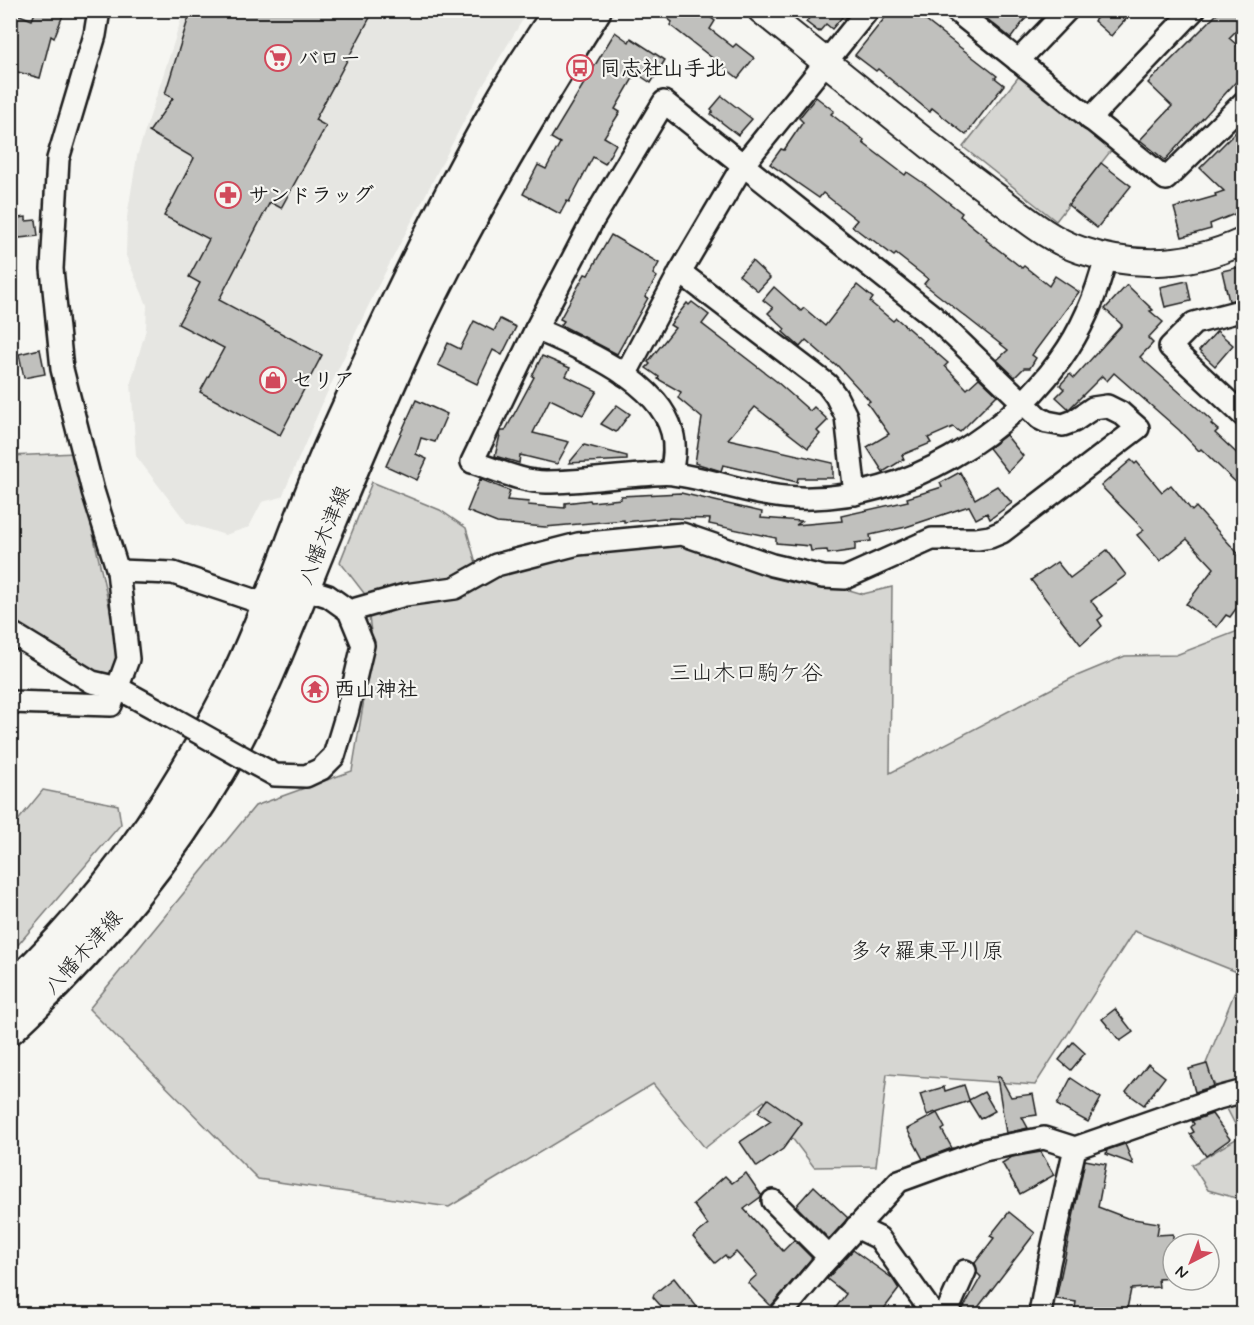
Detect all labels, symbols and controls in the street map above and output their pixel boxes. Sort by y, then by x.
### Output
supermarket icon: バロー [263,43,293,73]
place label: バロー [298,45,361,73]
bus stop icon: 同志社山手北 [565,53,595,83]
place label: 同志社山手北 [600,55,726,83]
pharmacy icon: サンドラッグ [213,180,243,210]
place label: サンドラッグ [248,182,374,210]
shop icon: セリア [258,365,288,395]
place label: セリア [292,367,355,395]
street label: 八幡木津線 [292,481,358,589]
district label: 三山木口駒ケ谷 [669,660,823,688]
temple icon: 西山神社 [300,674,330,704]
place label: 西山神社 [334,676,418,704]
street label: 八幡木津線 [38,904,129,1001]
district label: 多々羅東平川原 [850,938,1004,966]
north arrow [1161,1232,1221,1292]
text: N [1171,1261,1193,1283]

